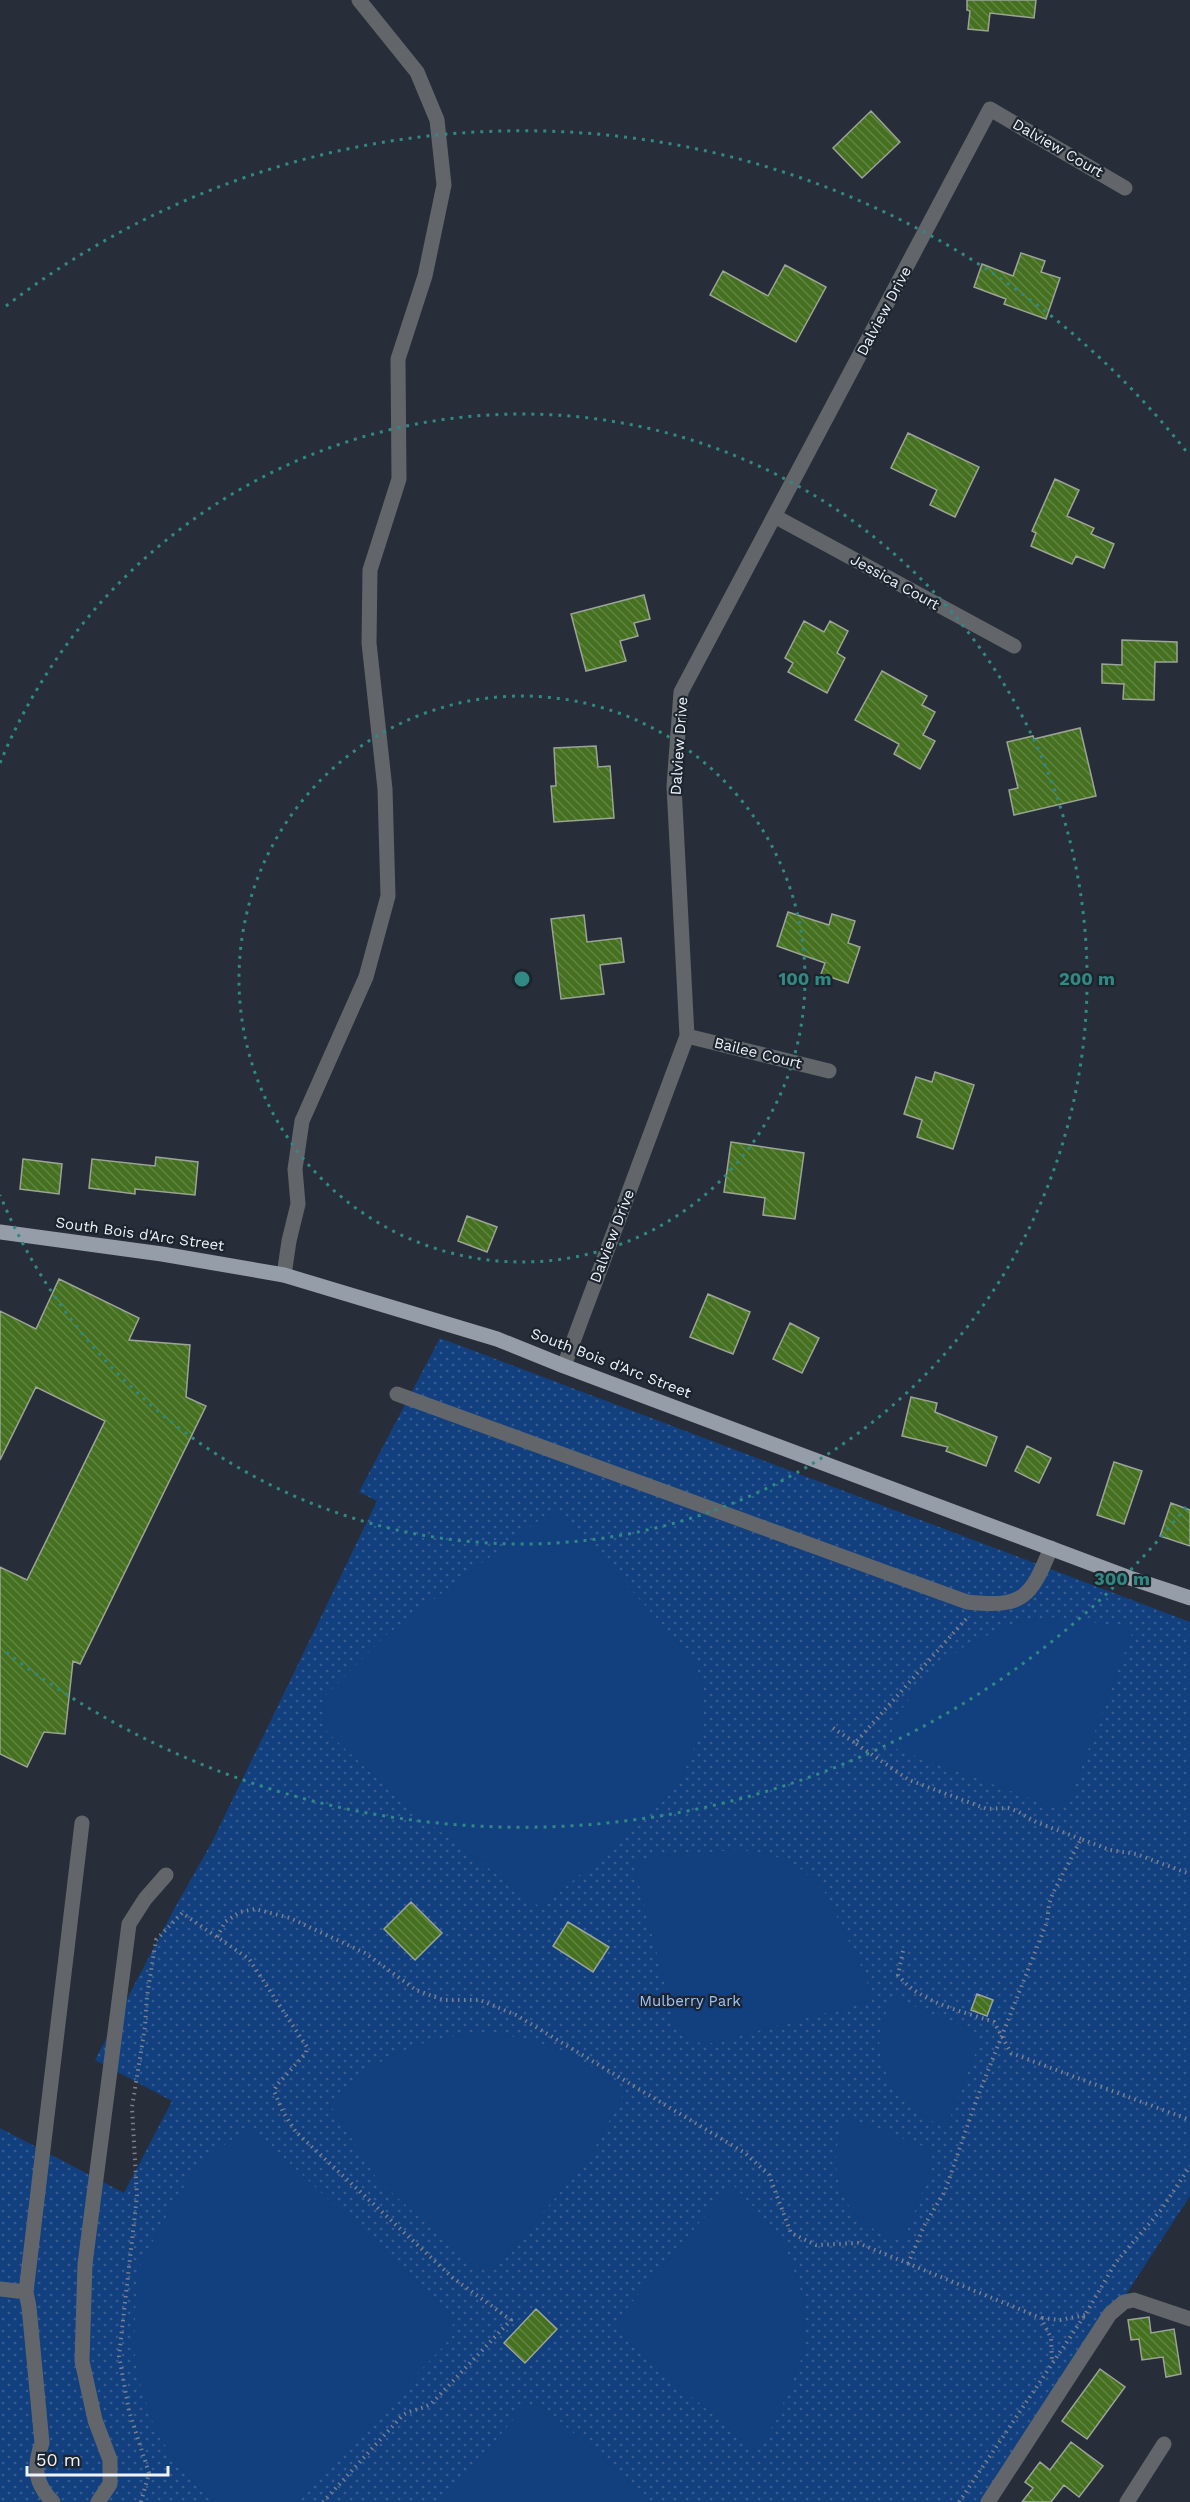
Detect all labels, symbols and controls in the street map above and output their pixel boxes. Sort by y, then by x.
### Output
street label: Dalview Court [1009,115,1107,182]
street label: Dalview Drive [853,263,915,359]
street label: Jessica Court [847,550,943,614]
street label: Dalview Drive [667,696,691,796]
text: 100 m [778,968,832,989]
text: 200 m [1059,968,1115,989]
centre of rings [512,969,532,989]
street label: Bailee Court [712,1033,804,1073]
street label: Dalview Drive [586,1187,638,1285]
street label: South Bois d'Arc Street [54,1213,226,1255]
street label: South Bois d'Arc Street [528,1324,694,1402]
text: 300 m [1094,1568,1150,1589]
park label: Mulberry Park [639,1992,741,2010]
scale bar [27,2439,168,2477]
text: 50 m [36,2449,81,2470]

